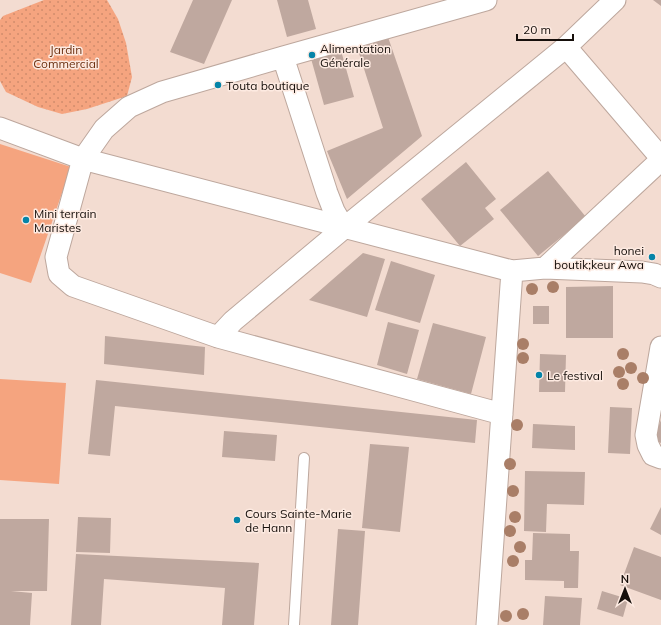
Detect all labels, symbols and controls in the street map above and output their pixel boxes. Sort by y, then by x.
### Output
scale bar [517,16,573,42]
text: 20 m [523,22,551,37]
place label: Alimentation Générale [320,41,391,70]
park label: Jardin Commercial [33,42,99,71]
marker: Alimentation Générale [307,50,317,60]
place label: Touta boutique [226,78,309,93]
marker: Touta boutique [213,80,223,90]
place label: Mini terrain Maristes [34,206,97,235]
marker: Mini terrain Maristes [21,215,31,225]
place label: honei boutik;keur Awa [554,243,644,272]
marker: honei boutik;keur Awa [647,252,657,262]
place label: Le festival [547,368,603,383]
marker: Le festival [534,370,544,380]
place label: Cours Sainte-Marie de Hann [245,506,352,535]
marker: Cours Sainte-Marie de Hann [232,515,242,525]
north arrow [605,569,645,609]
text: N [621,572,629,586]

